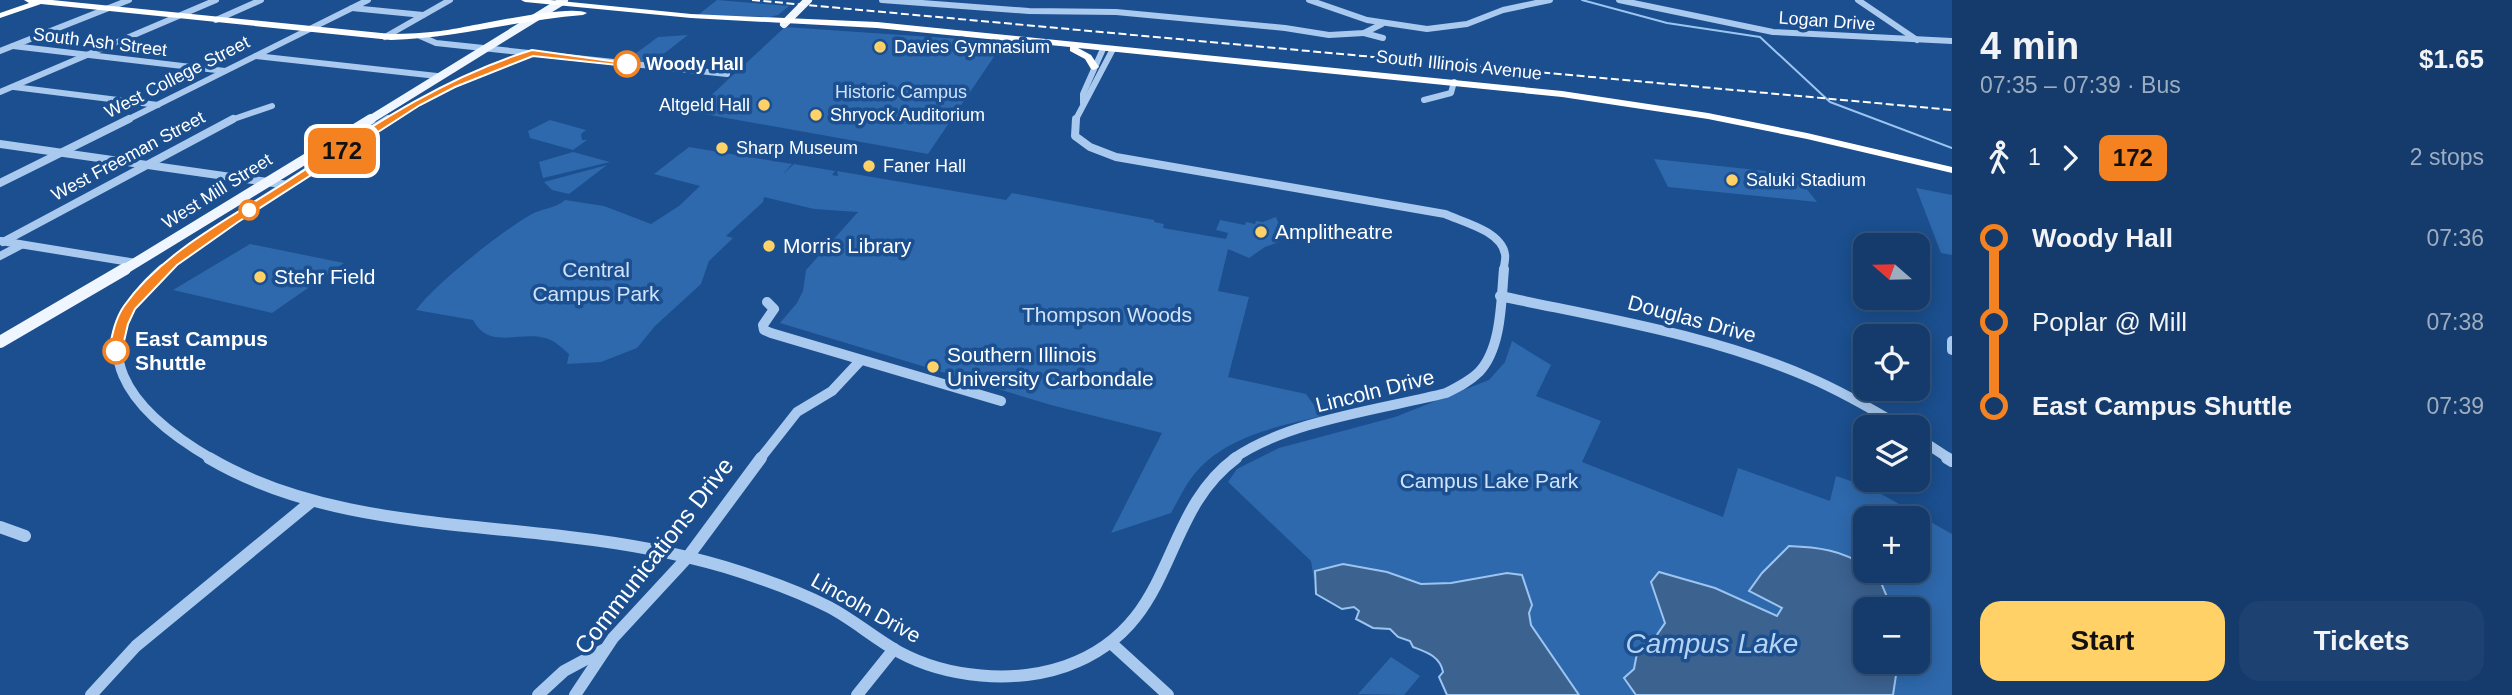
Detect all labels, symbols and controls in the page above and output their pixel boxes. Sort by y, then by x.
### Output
street label: Logan Drive [1778,8,1876,34]
street label: South Ash Street [32,24,168,60]
text: 4 min [1980,25,2079,67]
street label: West College Street [101,32,253,122]
place label: Davies Gymnasium [894,37,1050,57]
marker: Davies Gymnasium [872,39,888,55]
text: $1.65 [2419,44,2484,74]
street label: South Illinois Avenue [1375,46,1543,84]
marker: Woody Hall [614,51,640,77]
place label: Woody Hall [646,54,744,74]
text: 07:35 – 07:39 · Bus [1980,72,2181,98]
park label: Historic Campus [835,82,967,102]
place label: Altgeld Hall [659,95,750,115]
marker: Altgeld Hall [756,97,772,113]
place label: Shryock Auditorium [830,105,985,125]
street label: West Freeman Street [48,107,208,205]
marker: Shryock Auditorium [808,107,824,123]
line badge: 172 [302,128,382,174]
text: 172 [322,137,362,164]
place label: Sharp Museum [736,138,858,158]
icon: walk [1980,139,2018,177]
icon: forward [2051,139,2089,177]
marker: Sharp Museum [714,140,730,156]
text: 1 [2028,144,2041,170]
text: 172 [2113,144,2153,171]
text: 2 stops [2410,144,2484,170]
street label: West Mill Street [158,149,276,233]
place label: Faner Hall [883,156,966,176]
marker: Faner Hall [861,158,877,174]
place label: Saluki Stadium [1746,170,1866,190]
marker: Saluki Stadium [1724,172,1740,188]
unlabelled marker [239,200,259,220]
place label: Amplitheatre [1275,220,1393,243]
text: Woody Hall [2032,223,2173,253]
marker: Amplitheatre [1253,224,1269,240]
text: 07:36 [2426,225,2484,251]
north arrow [1853,233,1930,310]
map controls [1853,233,1930,674]
place label: Morris Library [783,234,912,257]
marker: Morris Library [761,238,777,254]
park label: Central Campus Park [532,258,660,305]
place label: Stehr Field [274,265,376,288]
marker: Stehr Field [252,269,268,285]
street label: Douglas Drive [1625,290,1759,347]
park label: Thompson Woods [1022,303,1192,326]
text: Poplar @ Mill [2032,307,2187,337]
text: 07:38 [2426,309,2484,335]
button: locate [1853,324,1930,401]
place label: East Campus Shuttle [135,327,268,374]
marker: East Campus Shuttle [103,338,129,364]
place label: Southern Illinois University Carbondale [947,343,1154,390]
marker: Southern Illinois University Carbondale [925,359,941,375]
street label: Lincoln Drive [1313,365,1437,416]
text: East Campus Shuttle [2032,391,2292,421]
text: 07:39 [2426,393,2484,419]
button: layers [1853,415,1930,492]
street label: Communications Drive [569,452,739,659]
park label: Campus Lake Park [1400,469,1579,492]
button: + [1853,506,1930,583]
street label: Lincoln Drive [808,568,925,647]
button: − [1853,597,1930,674]
button: Start [1980,601,2225,681]
button: Tickets [2239,601,2484,681]
water label: Campus Lake [1626,628,1798,659]

